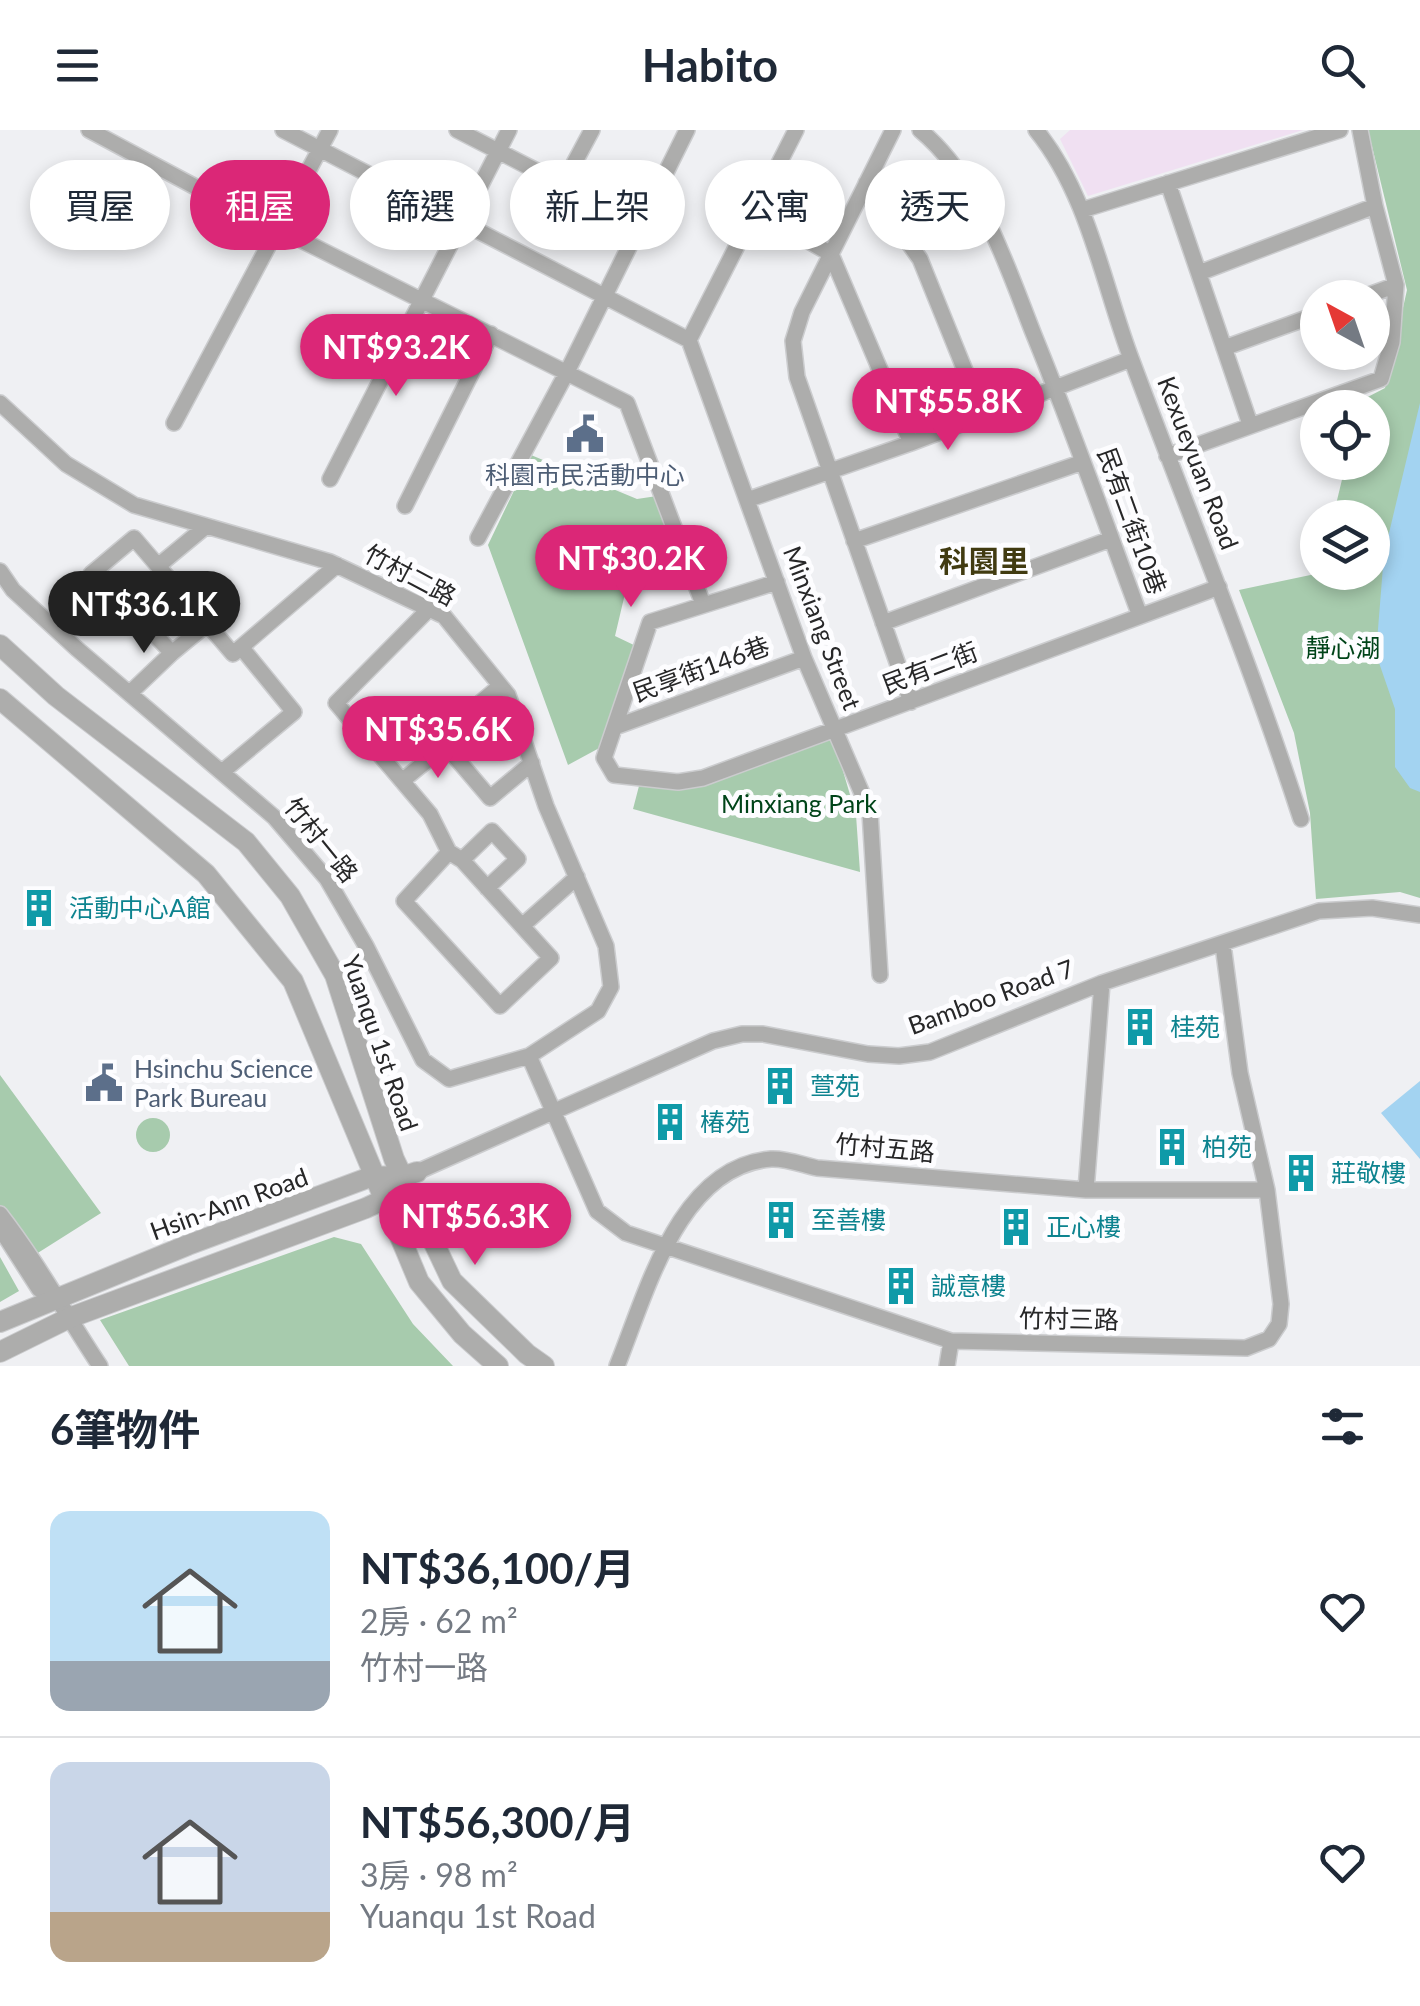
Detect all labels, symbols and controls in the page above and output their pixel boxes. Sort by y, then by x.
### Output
icon: menu [50,38,105,93]
text: Habito [642,38,778,92]
icon: search [1315,38,1370,93]
chip: 買屋 [30,160,170,250]
chip: 租屋 [190,160,330,250]
chip: 篩選 [350,160,490,250]
chip: 新上架 [510,160,685,250]
chip: 公寓 [705,160,845,250]
chip: 透天 [865,160,1005,250]
north arrow [1300,280,1390,370]
map controls [1300,280,1390,590]
pin: NT$93.2K [293,314,499,399]
text: NT$93.2K [322,327,470,366]
pin: NT$55.8K [845,368,1051,453]
street label: Kexueyuan Road [1152,372,1246,553]
text: NT$55.8K [874,381,1022,420]
button: locate [1300,390,1390,480]
public building icon: 科園市民活動中心 [564,413,606,455]
street label: 民有二街10巷 [1093,443,1173,598]
place label: 科園市民活動中心 [485,459,685,489]
button: layers [1300,500,1390,590]
pin: NT$30.2K [528,525,734,610]
street label: 竹村二路 [359,537,462,611]
text: NT$30.2K [557,538,705,577]
street label: Minxiang Street [778,541,868,714]
district label: 科園里 [939,542,1029,578]
pin: NT$36.1K [41,571,247,656]
text: NT$36.1K [70,584,218,623]
street label: 民享街146巷 [628,629,773,707]
park label: 靜心湖 [1305,632,1381,662]
street label: 民有二街 [878,635,982,699]
pin: NT$35.6K [335,696,541,781]
text: NT$35.6K [364,709,512,748]
park label: Minxiang Park [721,788,877,818]
street label: 竹村一路 [279,791,365,888]
building icon: 活動中心A館 [18,887,60,929]
place label: 活動中心A館 [69,892,211,922]
street label: Yuanqu 1st Road [337,951,425,1135]
street label: Bamboo Road 7 [904,952,1078,1040]
building icon: 桂苑 [1119,1006,1161,1048]
place label: 桂苑 [1170,1011,1220,1041]
place label: Hsinchu Science Park Bureau [134,1053,313,1112]
public building icon: Hsinchu Science Park Bureau [83,1062,125,1104]
building icon: 萱苑 [759,1065,801,1107]
place label: 萱苑 [810,1070,860,1100]
building icon: 椿苑 [649,1101,691,1143]
place label: 椿苑 [700,1106,750,1136]
building icon: 柏苑 [1151,1126,1193,1168]
street label: 竹村五路 [834,1128,936,1166]
place label: 柏苑 [1202,1131,1252,1161]
building icon: 莊敬樓 [1280,1152,1322,1194]
place label: 莊敬樓 [1331,1157,1406,1187]
street label: Hsin-Ann Road [146,1161,312,1245]
pin: NT$56.3K [372,1183,578,1268]
text: NT$56.3K [401,1196,549,1235]
building icon: 至善樓 [760,1199,802,1241]
place label: 至善樓 [811,1204,886,1234]
building icon: 正心樓 [995,1206,1037,1248]
place label: 正心樓 [1046,1211,1121,1241]
building icon: 誠意樓 [880,1265,922,1307]
place label: 誠意樓 [931,1270,1006,1300]
street label: 竹村三路 [1019,1302,1119,1334]
icon: filters [1315,1399,1370,1454]
text: 6筆物件 [50,1404,200,1454]
text: NT$36,100/月 [360,1543,635,1593]
icon: home [130,1551,250,1671]
icon: heart [1315,1584,1370,1639]
text: 2房 · 62 m² [360,1601,518,1640]
text: 竹村一路 [360,1647,488,1686]
text: NT$56,300/月 [360,1797,635,1847]
icon: home [130,1802,250,1922]
icon: heart [1315,1835,1370,1890]
text: 3房 · 98 m² [360,1855,518,1894]
text: Yuanqu 1st Road [360,1896,596,1935]

